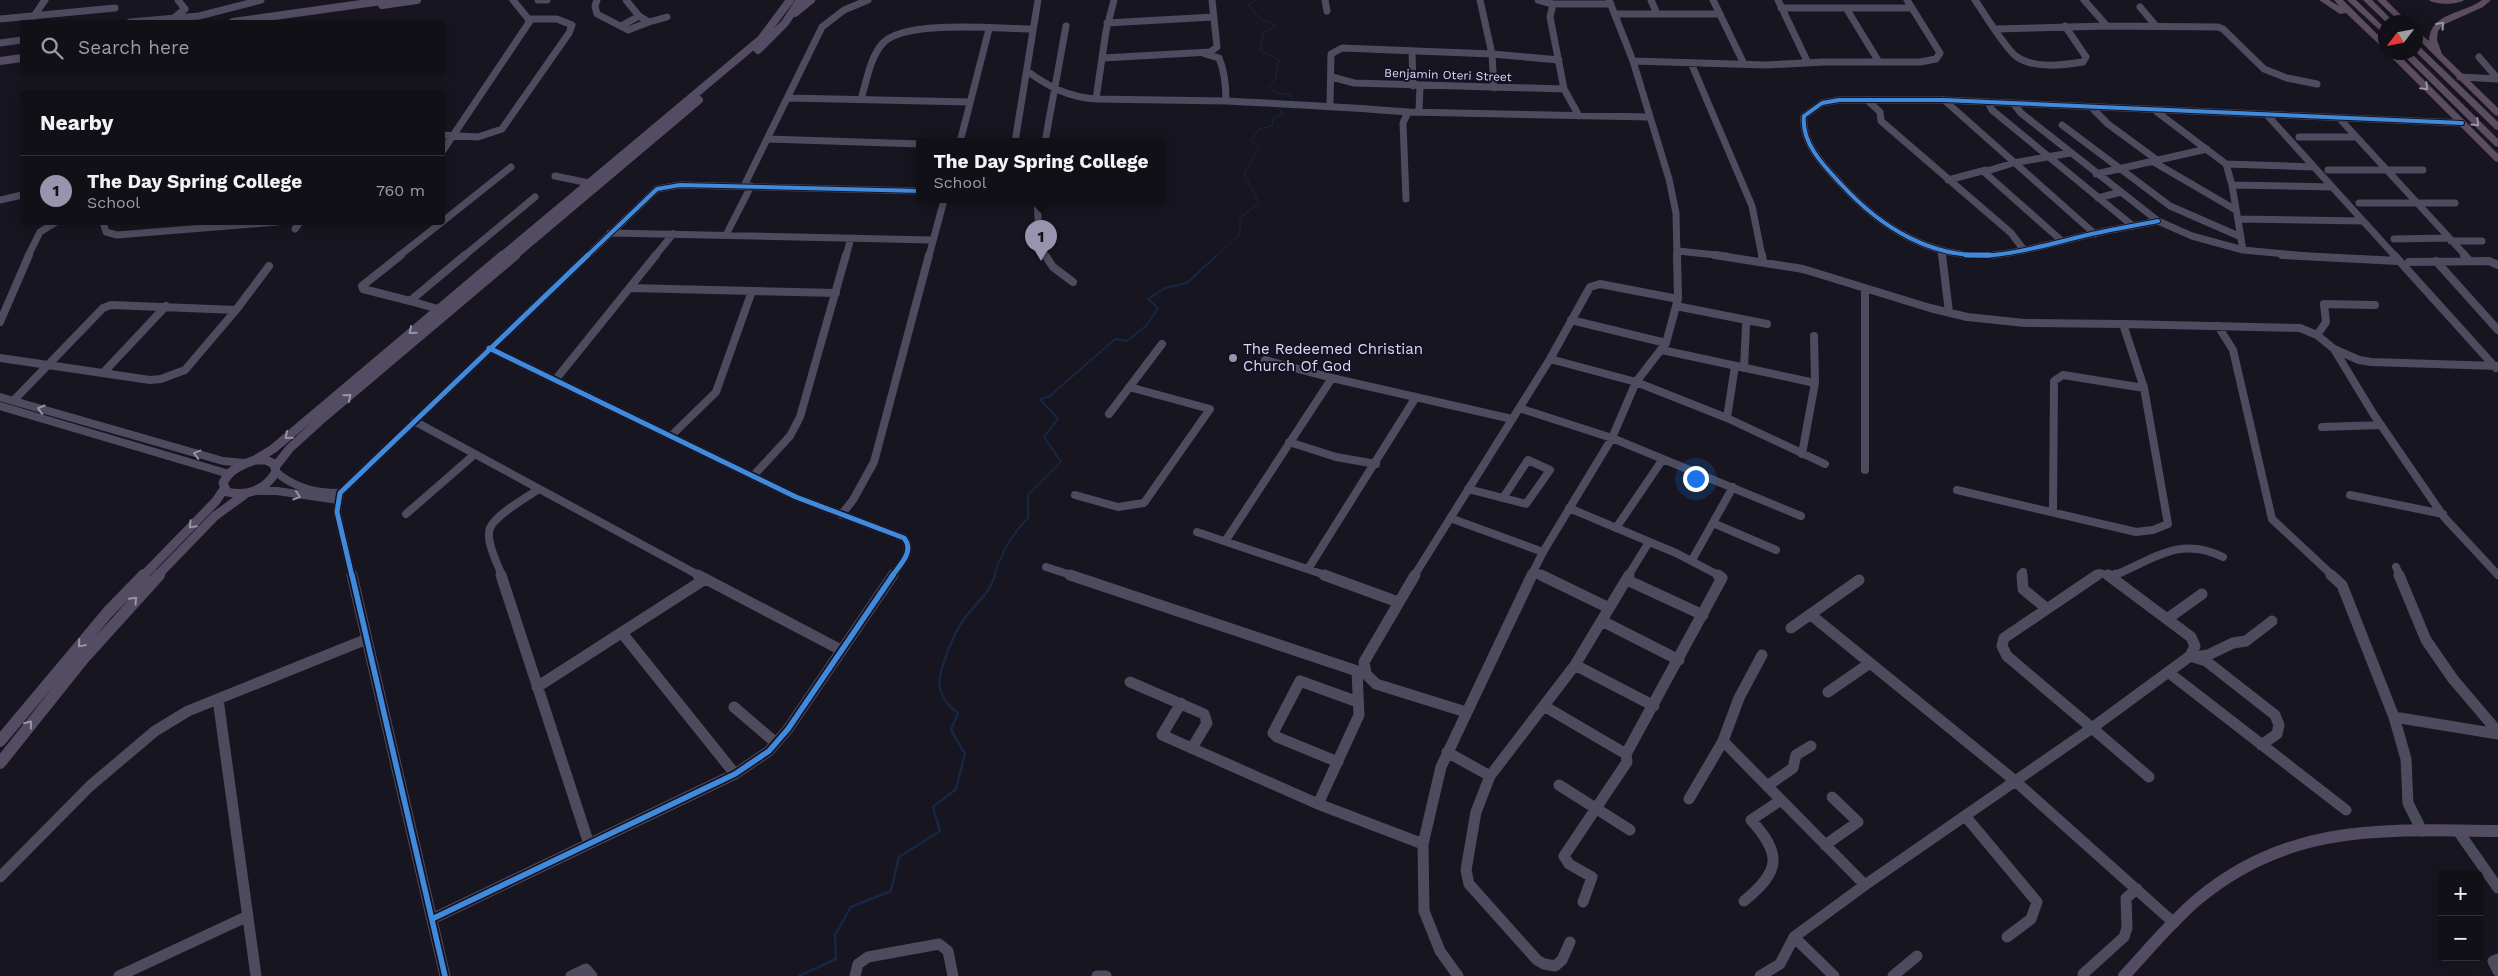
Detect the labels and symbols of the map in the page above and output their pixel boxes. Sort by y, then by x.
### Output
north arrow [2378,15,2423,60]
one-way arrow [2435,22,2444,31]
street label: Benjamin Oteri Street [1384,66,1512,84]
one-way arrow [2419,81,2428,90]
one-way arrow [2470,117,2479,126]
pin: 1 [1025,220,1057,261]
one-way arrow [409,326,418,334]
place label: The Redeemed Christian Church Of God [1243,340,1423,375]
marker: The Redeemed Christian Church Of God [1227,352,1239,364]
one-way arrow [342,394,351,403]
one-way arrow [37,405,45,415]
one-way arrow [285,430,294,439]
one-way arrow [192,449,201,460]
your location [1683,466,1709,492]
one-way arrow [292,490,300,500]
one-way arrow [188,519,197,528]
one-way arrow [128,597,137,606]
one-way arrow [77,638,86,647]
one-way arrow [24,721,32,730]

